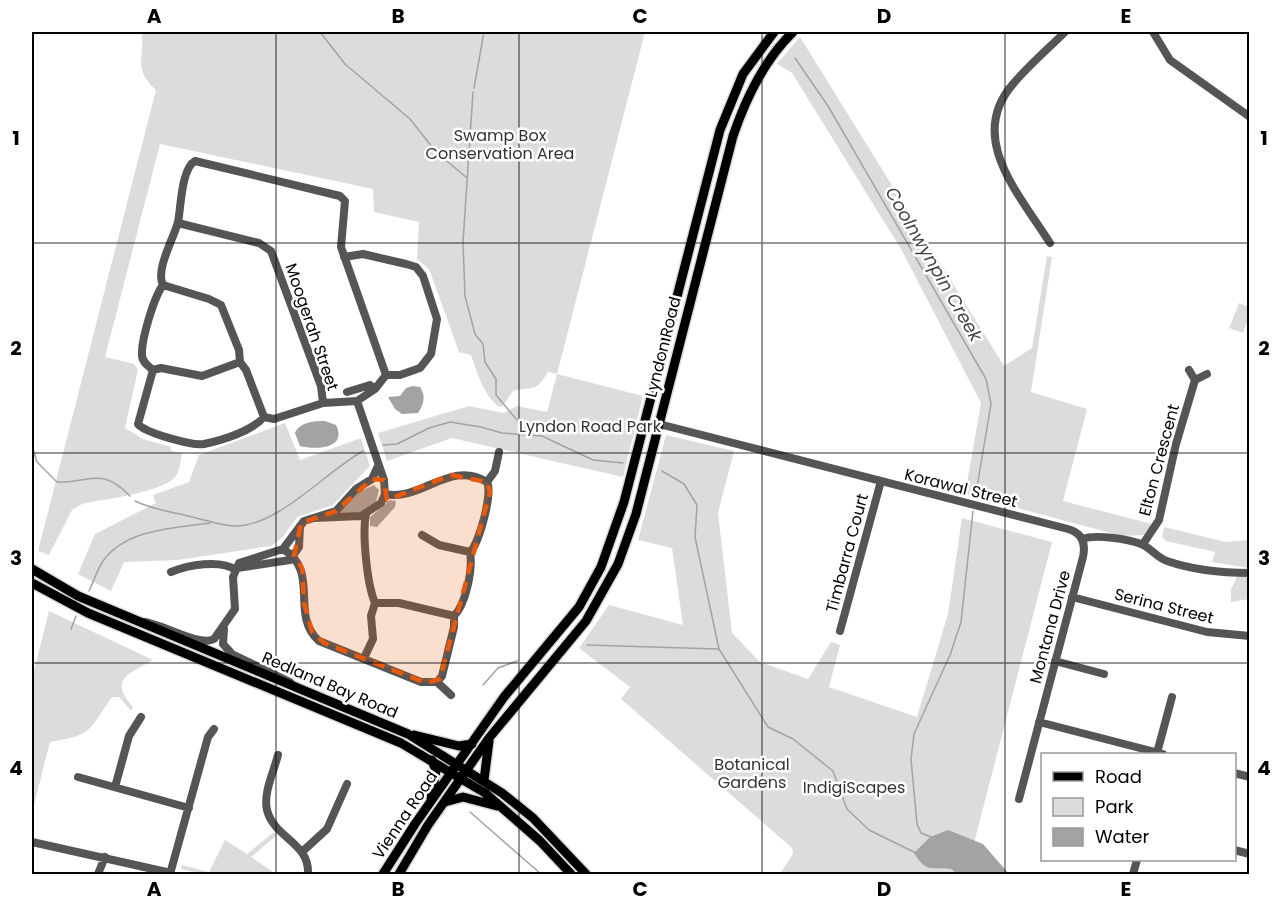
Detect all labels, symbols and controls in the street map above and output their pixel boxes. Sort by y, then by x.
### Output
text: A [147,2,162,30]
text: B [391,2,405,30]
text: C [632,2,648,30]
text: D [877,2,891,30]
text: E [1121,2,1131,30]
text: 1 [12,124,20,152]
park label: Swamp Box Conservation Area [426,124,574,165]
text: 1 [1260,124,1268,152]
water label: Coolnwynpin Creek [879,182,989,347]
street label: Moogerah Street [279,260,345,394]
street label: Lyndon Road [639,294,687,400]
text: 2 [10,334,22,362]
text: 2 [1258,334,1270,362]
street label: Elton Crescent [1133,401,1185,519]
park label: Lyndon Road Park [519,415,662,438]
street label: Korawal Street [902,463,1020,513]
street label: Timbarra Court [820,491,874,615]
text: 3 [10,544,22,572]
text: 3 [1258,544,1270,572]
street label: Montana Drive [1024,568,1076,686]
street label: Serina Street [1112,583,1216,629]
street label: Redland Bay Road [258,646,402,724]
park label: Botanical Gardens [714,753,790,794]
legend [1041,753,1236,861]
text: 4 [9,754,23,782]
text: 4 [1257,754,1271,782]
text: Road [1095,764,1142,789]
street label: Vienna Road [367,766,443,864]
park label: IndigiScapes [803,776,905,799]
text: Park [1095,794,1134,819]
text: Water [1095,824,1149,849]
text: A [147,875,162,903]
text: B [391,875,405,903]
text: C [632,875,648,903]
text: D [877,875,891,903]
text: E [1121,875,1131,903]

